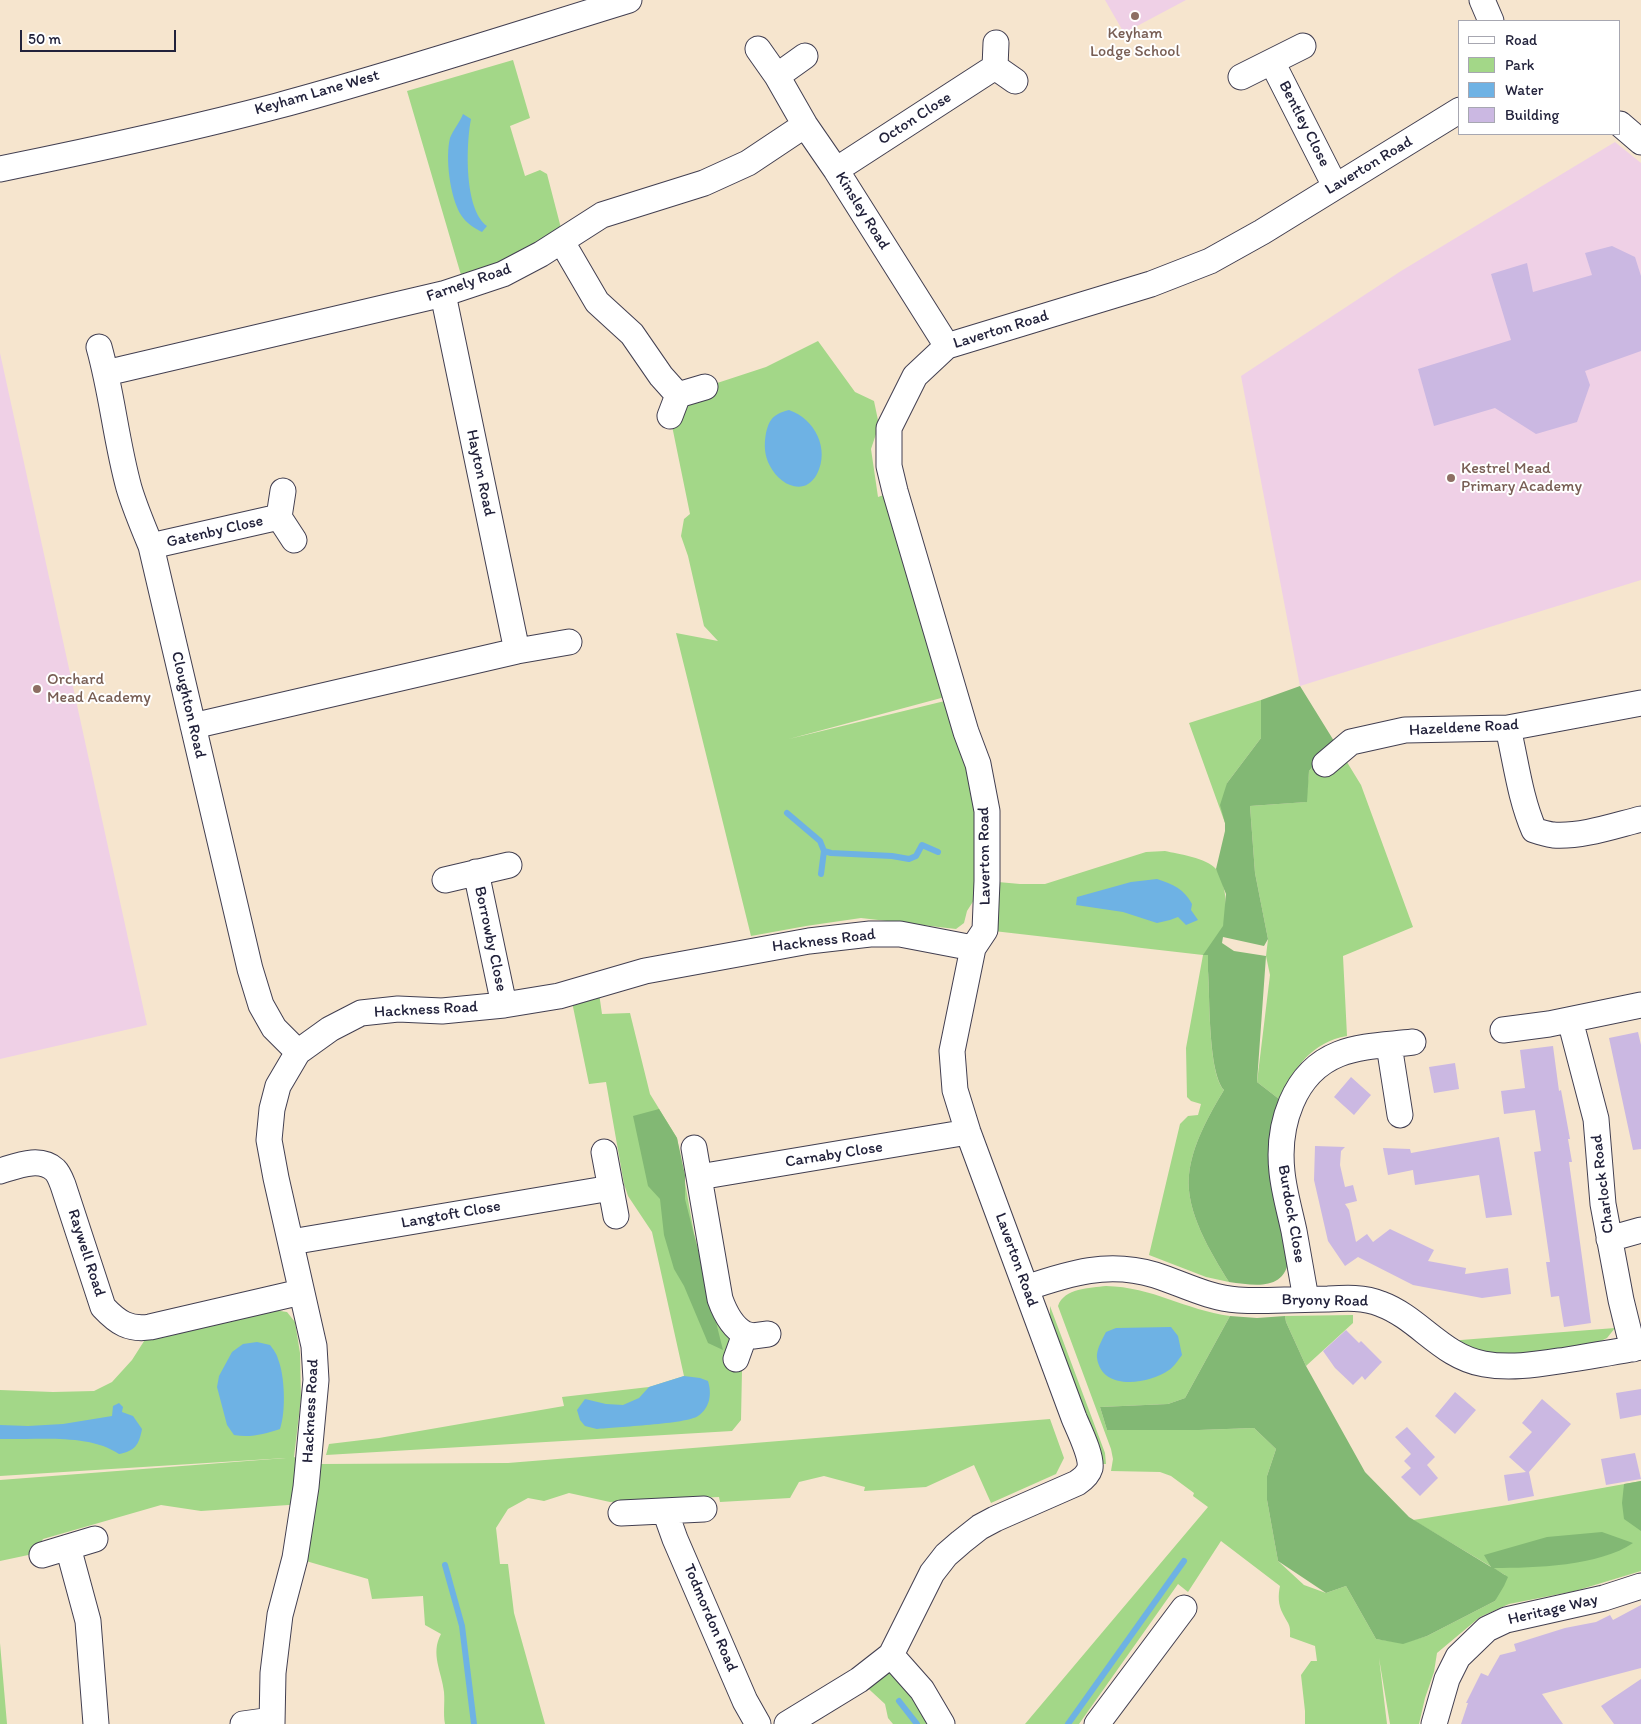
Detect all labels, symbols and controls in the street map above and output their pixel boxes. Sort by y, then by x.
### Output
marker: Keyham Lodge School [1129,10,1141,22]
scale bar [22,20,179,52]
legend [1458,20,1621,135]
place label: Keyham Lodge School [1090,24,1180,62]
text: 50 m [28,30,61,48]
text: Road [1505,31,1537,49]
text: Park [1505,56,1535,74]
street label: Keyham Lane West [252,66,382,120]
street label: Bentley Close [1274,78,1334,170]
text: Water [1505,81,1543,99]
street label: Octon Close [875,88,955,150]
text: Building [1505,106,1559,124]
street label: Laverton Road [1322,132,1416,200]
street label: Kinsley Road [830,169,894,253]
street label: Farnely Road [424,260,514,306]
street label: Laverton Road [951,306,1051,354]
street label: Hayton Road [461,428,499,518]
place label: Kestrel Mead Primary Academy [1461,459,1582,497]
marker: Kestrel Mead Primary Academy [1445,472,1457,484]
street label: Gatenby Close [165,512,265,552]
street label: Cloughton Road [166,650,210,760]
place label: Orchard Mead Academy [47,670,151,708]
marker: Orchard Mead Academy [31,683,43,695]
street label: Hazeldene Road [1409,716,1519,740]
street label: Laverton Road [975,807,995,905]
street label: Borrowby Close [469,885,511,993]
street label: Hackness Road [771,925,877,957]
street label: Hackness Road [374,998,478,1022]
street label: Charlock Road [1587,1133,1619,1235]
street label: Carnaby Close [784,1138,884,1172]
street label: Burdock Close [1273,1163,1309,1265]
street label: Langtoft Close [400,1197,502,1233]
street label: Raywell Road [63,1207,109,1299]
street label: Laverton Road [990,1210,1042,1310]
street label: Bryony Road [1281,1291,1369,1311]
street label: Hackness Road [299,1359,323,1463]
street label: Todmordon Road [679,1561,741,1675]
street label: Heritage Way [1506,1590,1600,1630]

